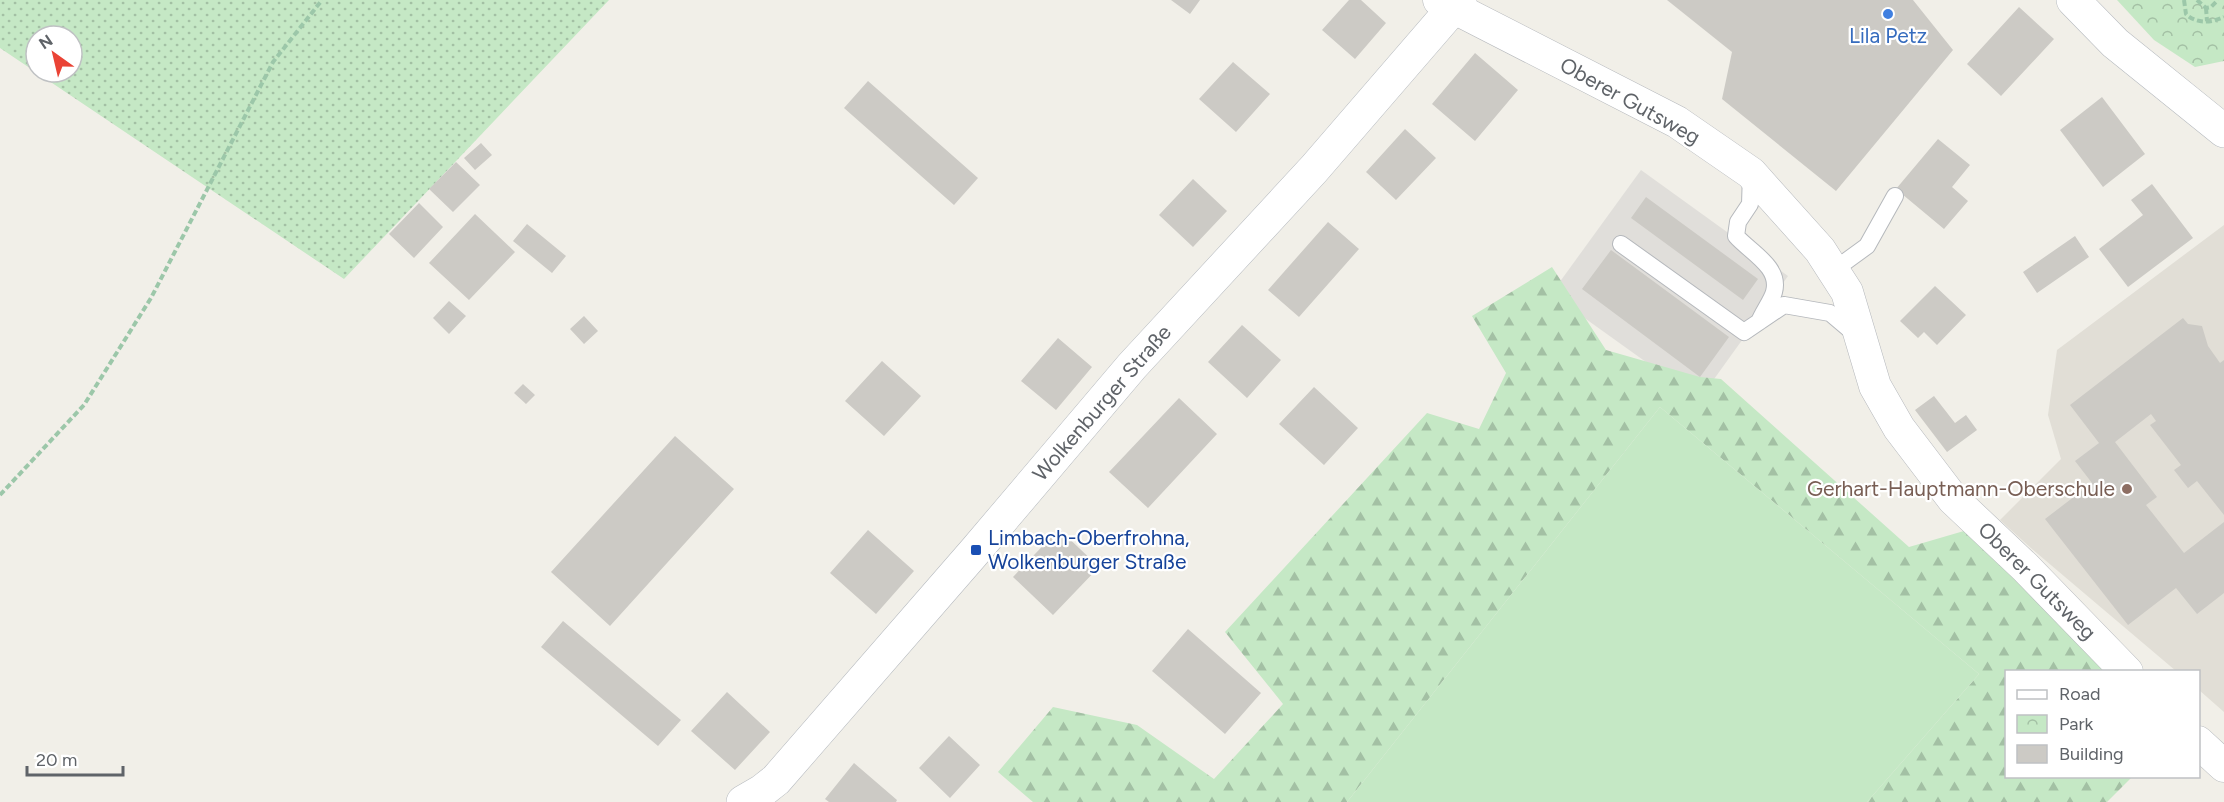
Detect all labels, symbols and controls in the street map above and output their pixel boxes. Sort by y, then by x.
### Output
marker: Lila Petz [1881,7,1895,21]
place label: Lila Petz [1849,23,1927,48]
north arrow [24,24,84,84]
text: N [35,31,56,53]
street label: Oberer Gutsweg [1556,52,1705,149]
street label: Wolkenburger Straße [1027,320,1176,486]
place label: Gerhart-Hauptmann-Oberschule [1807,476,2115,501]
marker: Gerhart-Hauptmann-Oberschule [2120,482,2134,496]
street label: Oberer Gutsweg [1973,517,2101,645]
place label: Limbach-Oberfrohna, Wolkenburger Straße [988,525,1190,574]
marker: Limbach-Oberfrohna, Wolkenburger Straße [969,543,983,557]
legend [2005,670,2200,778]
text: Road [2059,683,2100,705]
text: Park [2059,713,2094,735]
scale bar [27,739,123,777]
text: Building [2059,743,2124,765]
text: 20 m [36,749,77,771]

